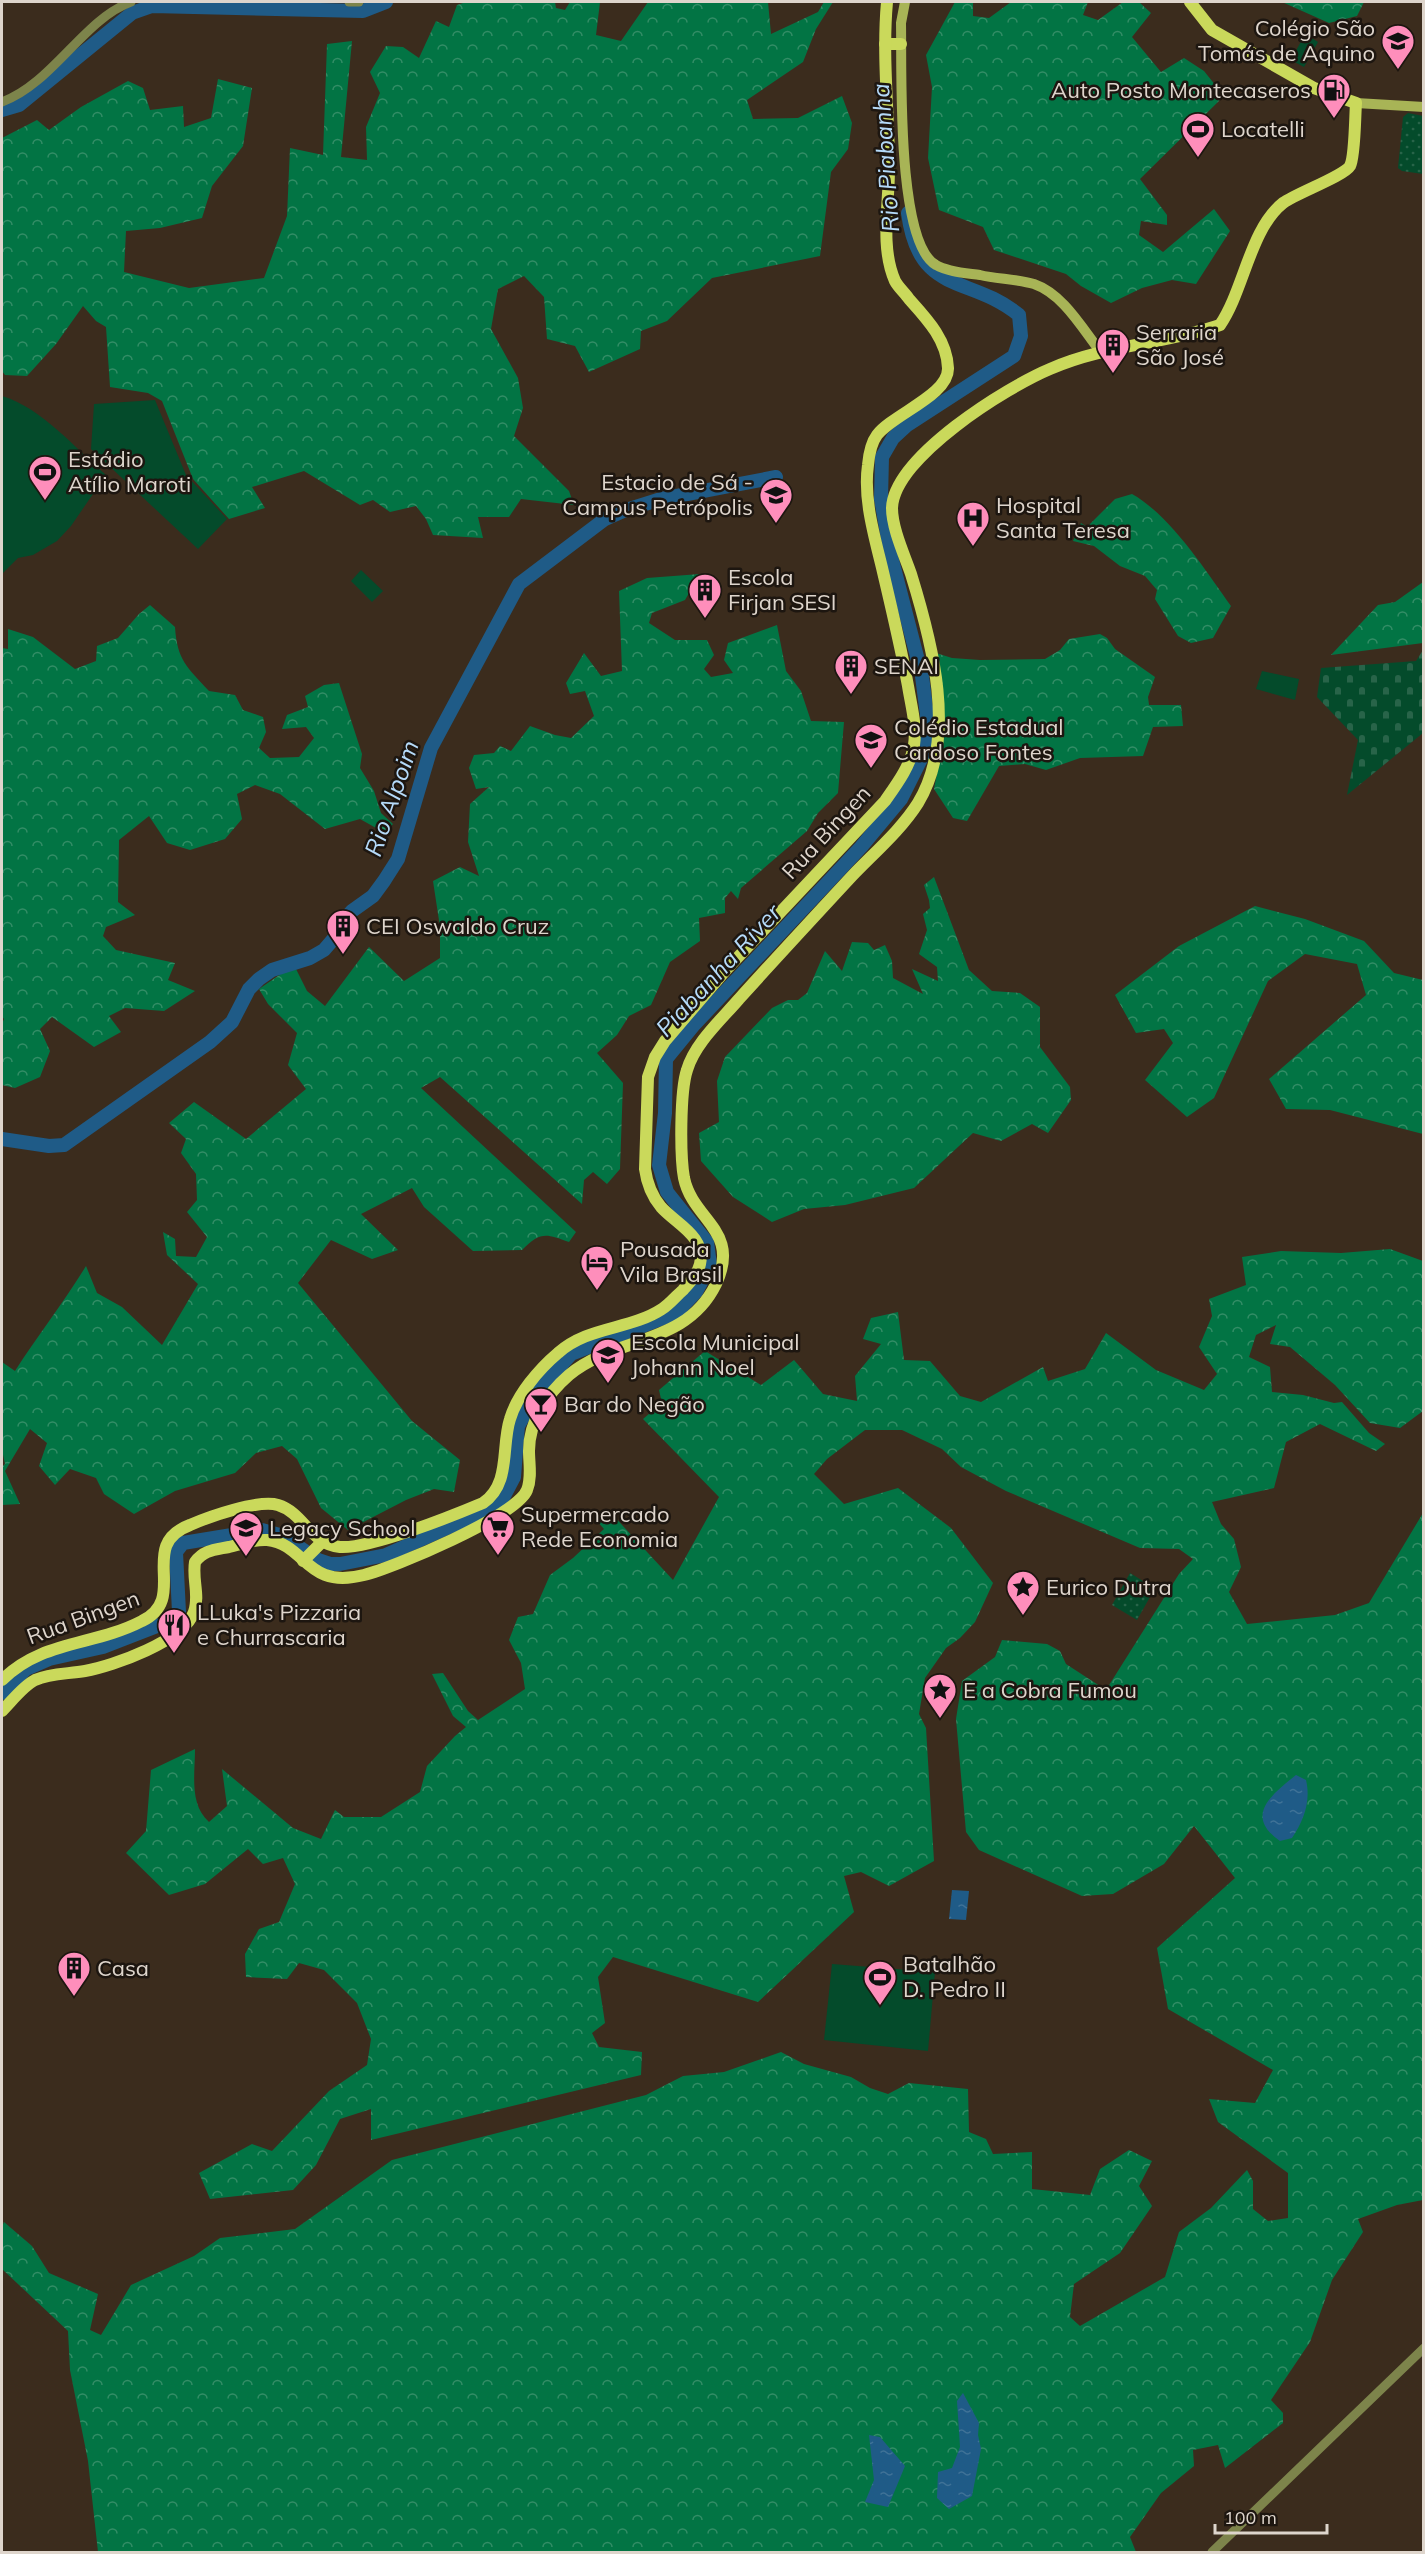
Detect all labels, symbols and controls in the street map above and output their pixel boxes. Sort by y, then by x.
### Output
place label: Colégio São Tomás de Aquino [1198,14,1375,67]
school or university icon: Colégio São Tomás de Aquino [1380,23,1416,70]
fuel station icon: Auto Posto Montecaseros [1316,72,1352,119]
place label: Auto Posto Montecaseros [1051,76,1311,104]
water label: Rio Piabanha [865,82,905,234]
sports icon: Locatelli [1180,111,1216,158]
place label: Locatelli [1221,115,1305,143]
place label: Serraria São José [1136,318,1224,371]
building icon: Serraria São José [1095,327,1131,374]
place label: Estádio Atílio Maroti [68,445,191,498]
sports icon: Estádio Atílio Maroti [27,454,63,501]
place label: Estacio de Sá - Campus Petrópolis [562,468,753,521]
school or university icon: Estacio de Sá - Campus Petrópolis [758,477,794,524]
place label: Hospital Santa Teresa [996,491,1130,544]
hospital icon: Hospital Santa Teresa [955,500,991,547]
place label: Escola Firjan SESI [728,563,836,616]
building icon: Escola Firjan SESI [687,572,723,619]
building icon: SENAI [833,648,869,695]
place label: SENAI [874,652,939,680]
place label: Colédio Estadual Cardoso Fontes [894,713,1064,766]
school or university icon: Colédio Estadual Cardoso Fontes [853,722,889,769]
water label: Rio Alpoim [357,736,425,860]
street label: Rua Bingen [775,779,877,885]
water label: Piabanha River [649,897,788,1042]
building icon: CEI Oswaldo Cruz [325,908,361,955]
place label: CEI Oswaldo Cruz [366,912,549,940]
place label: Pousada Vila Brasil [620,1235,722,1288]
hotel icon: Pousada Vila Brasil [579,1244,615,1291]
place label: Escola Municipal Johann Noel [631,1328,800,1381]
school or university icon: Escola Municipal Johann Noel [590,1337,626,1384]
bar icon: Bar do Negão [523,1386,559,1433]
place label: Bar do Negão [564,1390,705,1418]
place label: Supermercado Rede Economia [521,1500,678,1553]
supermarket icon: Supermercado Rede Economia [480,1509,516,1556]
school or university icon: Legacy School [228,1510,264,1557]
place label: Legacy School [269,1514,416,1542]
place icon: Eurico Dutra [1005,1569,1041,1616]
place label: Eurico Dutra [1046,1573,1172,1601]
street label: Rua Bingen [23,1584,143,1650]
place label: LLuka's Pizzaria e Churrascaria [197,1598,361,1651]
restaurant icon: LLuka's Pizzaria e Churrascaria [156,1607,192,1654]
place icon: E a Cobra Fumou [922,1672,958,1719]
place label: E a Cobra Fumou [963,1676,1137,1704]
building icon: Casa [56,1950,92,1997]
place label: Batalhão D. Pedro II [903,1950,1006,2003]
place label: Casa [97,1954,149,1982]
sports icon: Batalhão D. Pedro II [862,1959,898,2006]
scale bar [1215,2497,1328,2535]
text: 100 m [1224,2506,1277,2529]

